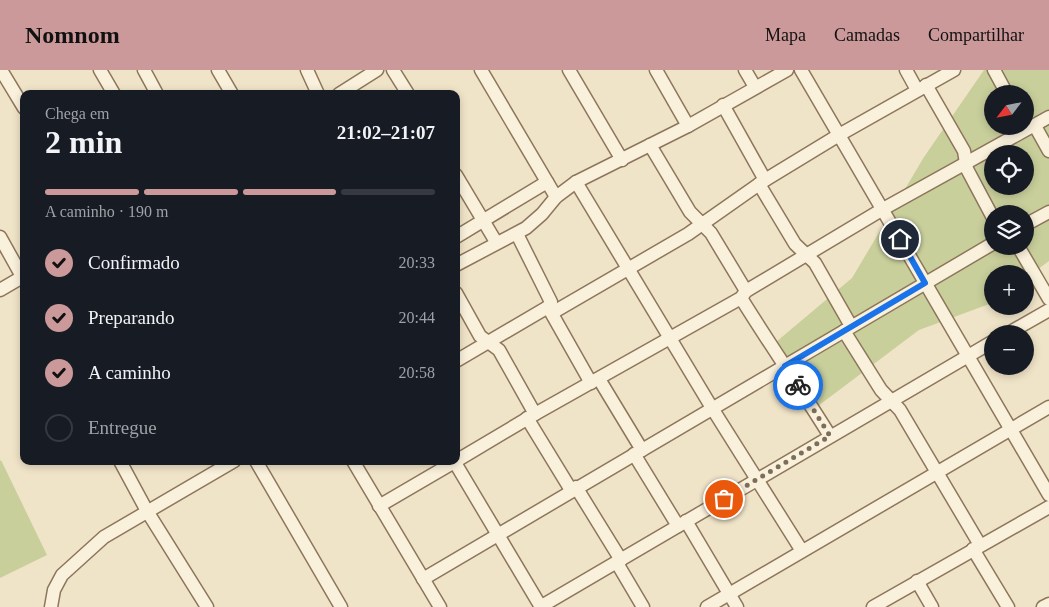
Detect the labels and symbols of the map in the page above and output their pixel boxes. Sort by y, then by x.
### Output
north arrow [984,85,1034,135]
pin [879,218,921,260]
courier [773,360,823,410]
pin [703,478,745,520]

